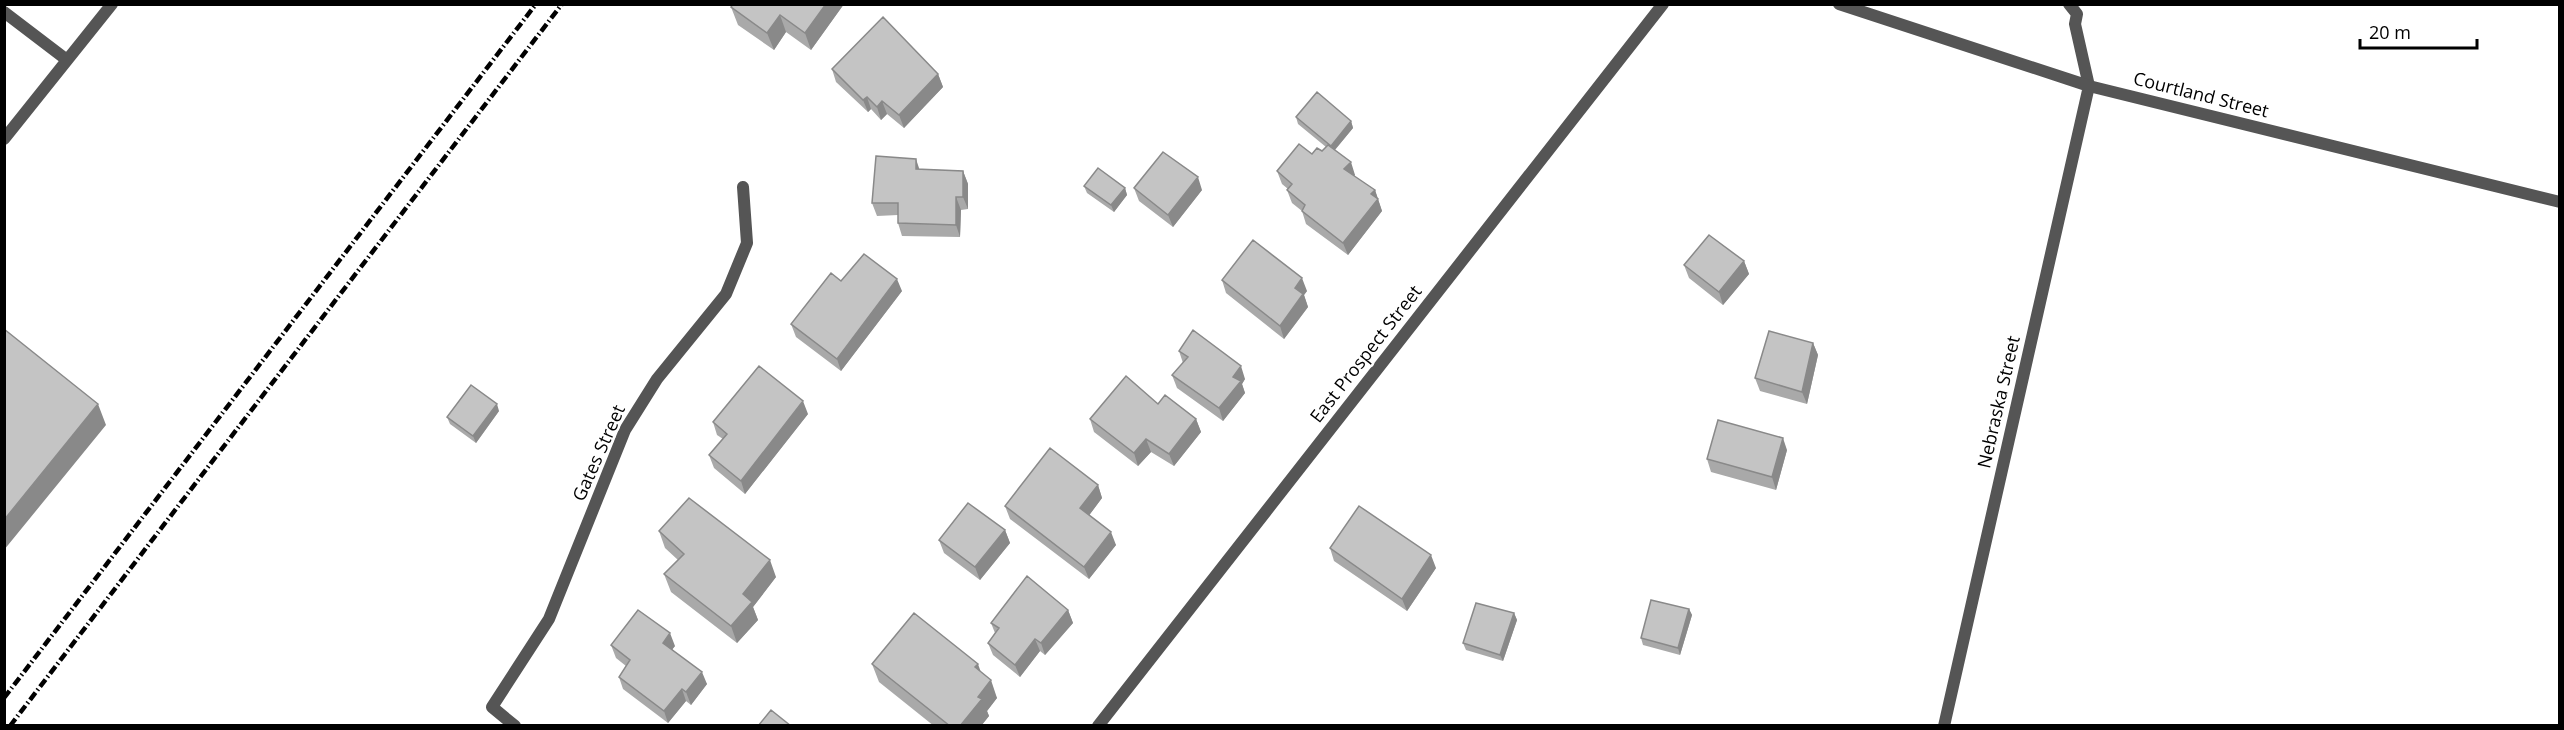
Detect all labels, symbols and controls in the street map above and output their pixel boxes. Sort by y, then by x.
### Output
scale bar [2360,12,2477,50]
text: 20 m [2369,20,2411,44]
street label: Courtland Street [2131,66,2271,122]
street label: East Prospect Street [1304,280,1426,427]
street label: Nebraska Street [1971,333,2025,470]
street label: Gates Street [566,401,630,505]

